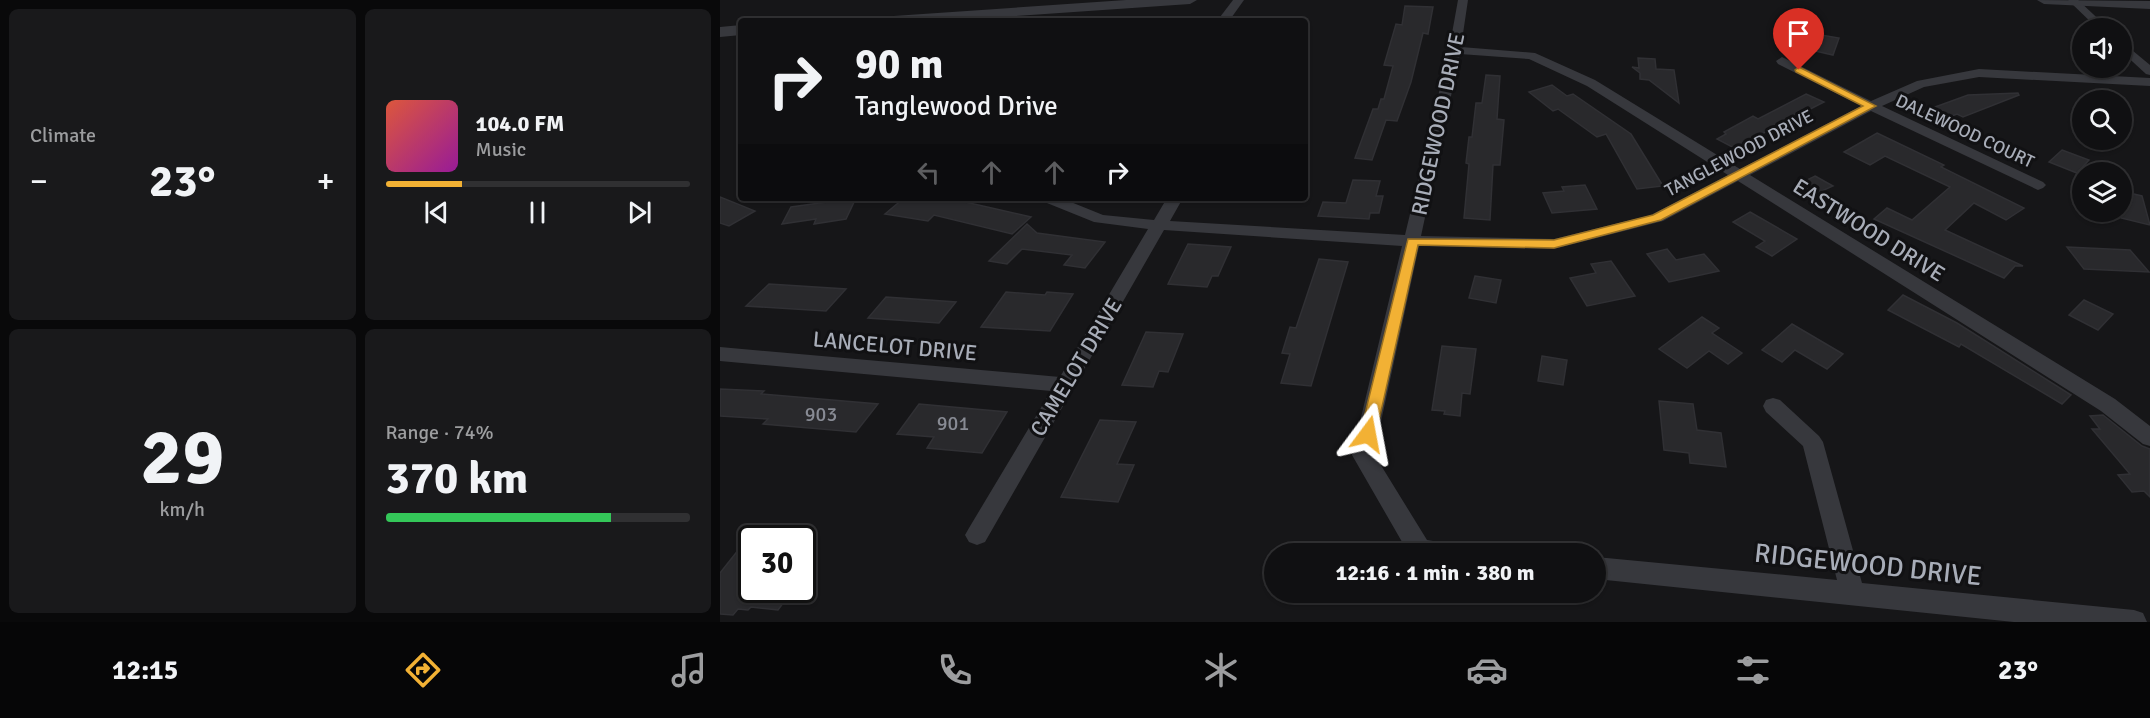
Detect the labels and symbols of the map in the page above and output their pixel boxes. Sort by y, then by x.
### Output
pin [1773,8,1824,70]
street label: RIDGEWOOD DRIVE [1405,30,1471,218]
street label: DALEWOOD COURT [1892,89,2038,173]
street label: TANGLEWOOD DRIVE [1661,105,1817,201]
street label: EASTWOOD DRIVE [1788,172,1950,288]
street label: CAMELOT DRIVE [1024,293,1128,441]
street label: LANCELOT DRIVE [812,325,978,367]
house number: 903 [805,402,837,427]
position arrow [1336,402,1400,466]
house number: 901 [937,411,969,436]
speed limit sign: 30 [738,525,816,603]
street label: RIDGEWOOD DRIVE [1753,537,1983,593]

